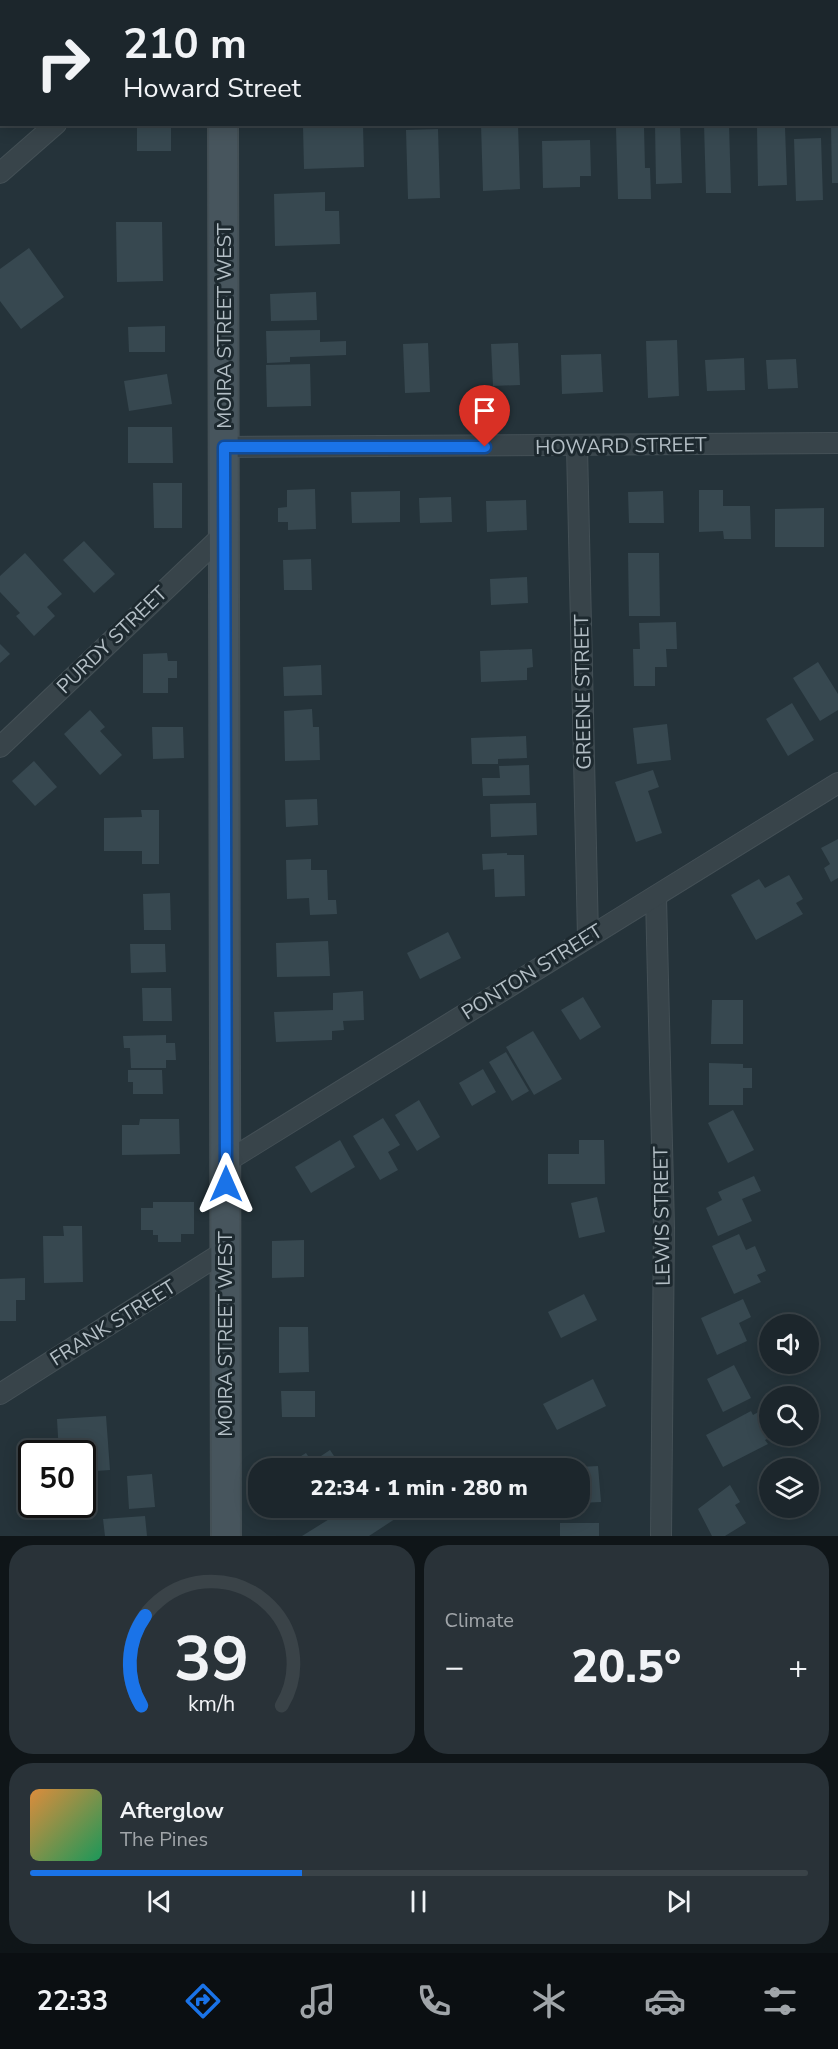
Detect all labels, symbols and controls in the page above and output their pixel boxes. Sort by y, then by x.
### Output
text: 210 m [123,16,247,73]
icon: right [24,24,102,102]
text: Howard Street [123,70,301,107]
street label: MOIRA STREET WEST [211,223,238,429]
pin [459,385,510,447]
icon: arrive [468,394,501,427]
street label: HOWARD STREET [535,431,707,461]
street label: PURDY STREET [51,580,173,700]
street label: GREENE STREET [568,614,598,770]
street label: PONTON STREET [456,918,608,1026]
street label: LEWIS STREET [647,1146,677,1286]
position arrow [194,1152,258,1216]
street label: MOIRA STREET WEST [212,1231,239,1437]
street label: FRANK STREET [45,1273,181,1373]
map controls [759,1314,819,1518]
button: sound [759,1314,819,1374]
button: search [759,1386,819,1446]
speed limit sign: 50 [18,1440,96,1518]
button: layers [759,1458,819,1518]
text: 22:34 · 1 min · 280 m [310,1473,528,1503]
text: Climate [445,1607,514,1634]
text: 39 [174,1617,249,1702]
text: 20.5° [571,1637,681,1698]
text: − [445,1645,464,1690]
text: + [788,1645,808,1690]
text: km/h [188,1690,235,1720]
text: Afterglow [120,1796,224,1826]
text: The Pines [120,1826,208,1853]
icon: previous [143,1885,176,1918]
icon: pause [402,1885,435,1918]
icon: next [662,1885,695,1918]
icon: directions [182,1980,224,2022]
icon: music [297,1980,339,2022]
icon: phone [413,1980,455,2022]
icon: climate [528,1980,570,2022]
icon: car [644,1980,686,2022]
icon: filters [759,1980,801,2022]
text: 22:33 [37,1983,108,2020]

